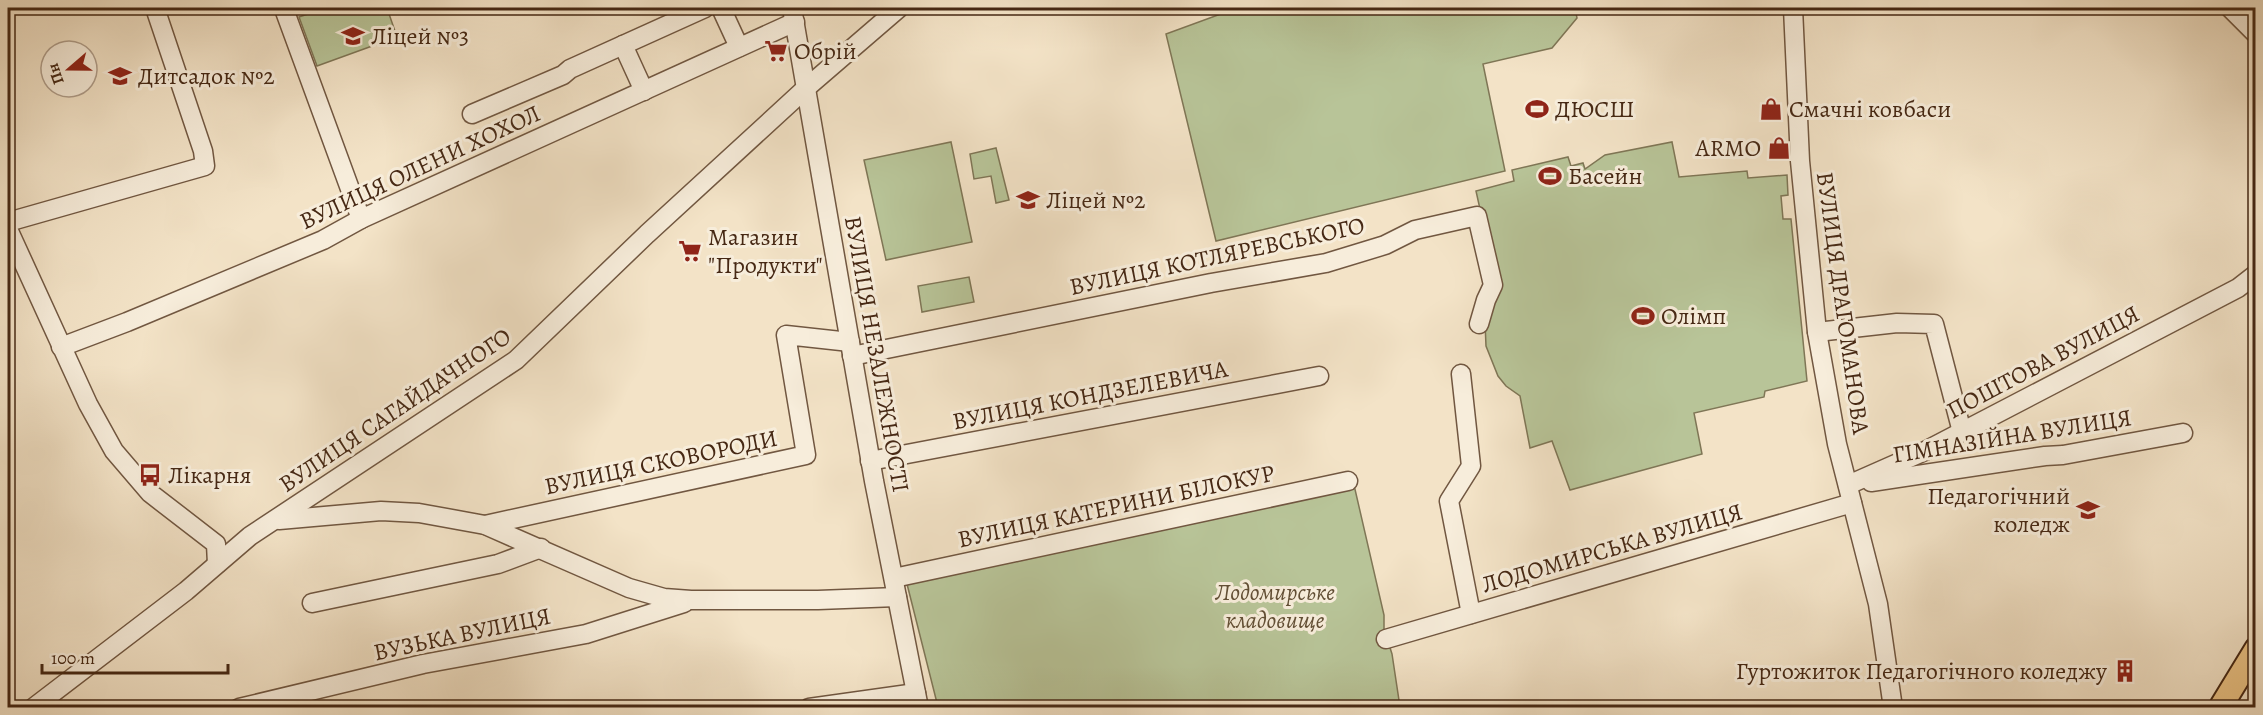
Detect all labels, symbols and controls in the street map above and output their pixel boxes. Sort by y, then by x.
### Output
place label: Ліцей №3 [371,20,469,52]
school or university icon: Ліцей №3 [340,23,366,49]
place label: Обрій [794,35,857,67]
supermarket icon: Обрій [763,38,789,64]
north arrow [39,39,99,99]
text: Пн [42,60,70,87]
place label: Дитсадок №2 [138,60,275,92]
school or university icon: Дитсадок №2 [107,63,133,89]
place label: ДЮСШ [1555,93,1635,125]
place label: Смачні ковбаси [1789,93,1951,125]
sports icon: ДЮСШ [1524,96,1550,122]
shop icon: Смачні ковбаси [1758,96,1784,122]
street label: ВУЛИЦЯ ОЛЕНИ ХОХОЛ [294,97,546,237]
place label: ARMO [1695,132,1761,164]
shop icon: ARMO [1766,135,1792,161]
place label: Басейн [1568,160,1642,192]
sports icon: Басейн [1537,163,1563,189]
street label: ВУЛИЦЯ ДРАГОМАНОВА [1809,170,1877,437]
place label: Ліцей №2 [1046,184,1146,216]
school or university icon: Ліцей №2 [1015,187,1041,213]
street label: ВУЛИЦЯ КОТЛЯРЕВСЬКОГО [1067,209,1367,303]
street label: ВУЛИЦЯ НЕЗАЛЕЖНОСТІ [837,213,917,495]
place label: Магазин "Продукти" [708,221,823,281]
supermarket icon: Магазин "Продукти" [677,238,703,264]
street label: ПОШТОВА ВУЛИЦЯ [1941,298,2145,426]
place label: Олімп [1661,300,1726,332]
sports icon: Олімп [1630,303,1656,329]
street label: ВУЛИЦЯ САГАЙДАЧНОГО [273,320,517,500]
street label: ВУЛИЦЯ КОНДЗЕЛЕВИЧА [950,352,1231,437]
street label: ГІМНАЗІЙНА ВУЛИЦЯ [1890,401,2134,471]
street label: ВУЛИЦЯ СКОВОРОДИ [542,422,780,502]
street label: ВУЛИЦЯ КАТЕРИНИ БІЛОКУР [955,457,1277,555]
place label: Лікарня [168,459,251,491]
bus stop icon: Лікарня [137,462,163,488]
place label: Педагогічний коледж [1927,480,2070,540]
street label: ЛОДОМИРСЬКА ВУЛИЦЯ [1478,495,1746,601]
school or university icon: Педагогічний коледж [2075,497,2101,523]
park label: Лодомирське кладовище [1214,576,1335,636]
street label: ВУЗЬКА ВУЛИЦЯ [371,600,553,668]
scale bar [42,637,228,675]
text: 100 m [51,646,95,670]
place label: Гуртожиток Педагогічного коледжу [1736,655,2107,687]
building icon: Гуртожиток Педагогічного коледжу [2112,658,2138,684]

